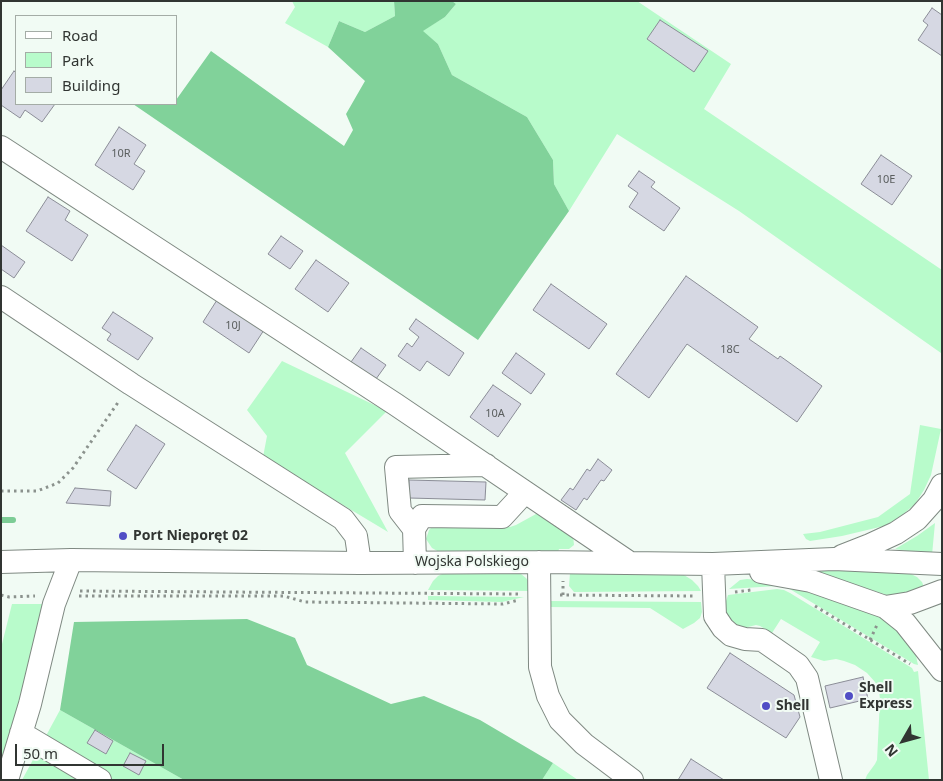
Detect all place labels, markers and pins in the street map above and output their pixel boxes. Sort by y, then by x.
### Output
place label: Port Nieporęt 02 [133,528,248,544]
marker: Port Nieporęt 02 [117,530,129,542]
place label: Shell Express [859,680,912,712]
marker: Shell Express [843,690,855,702]
place label: Shell [776,698,810,714]
marker: Shell [760,700,772,712]

